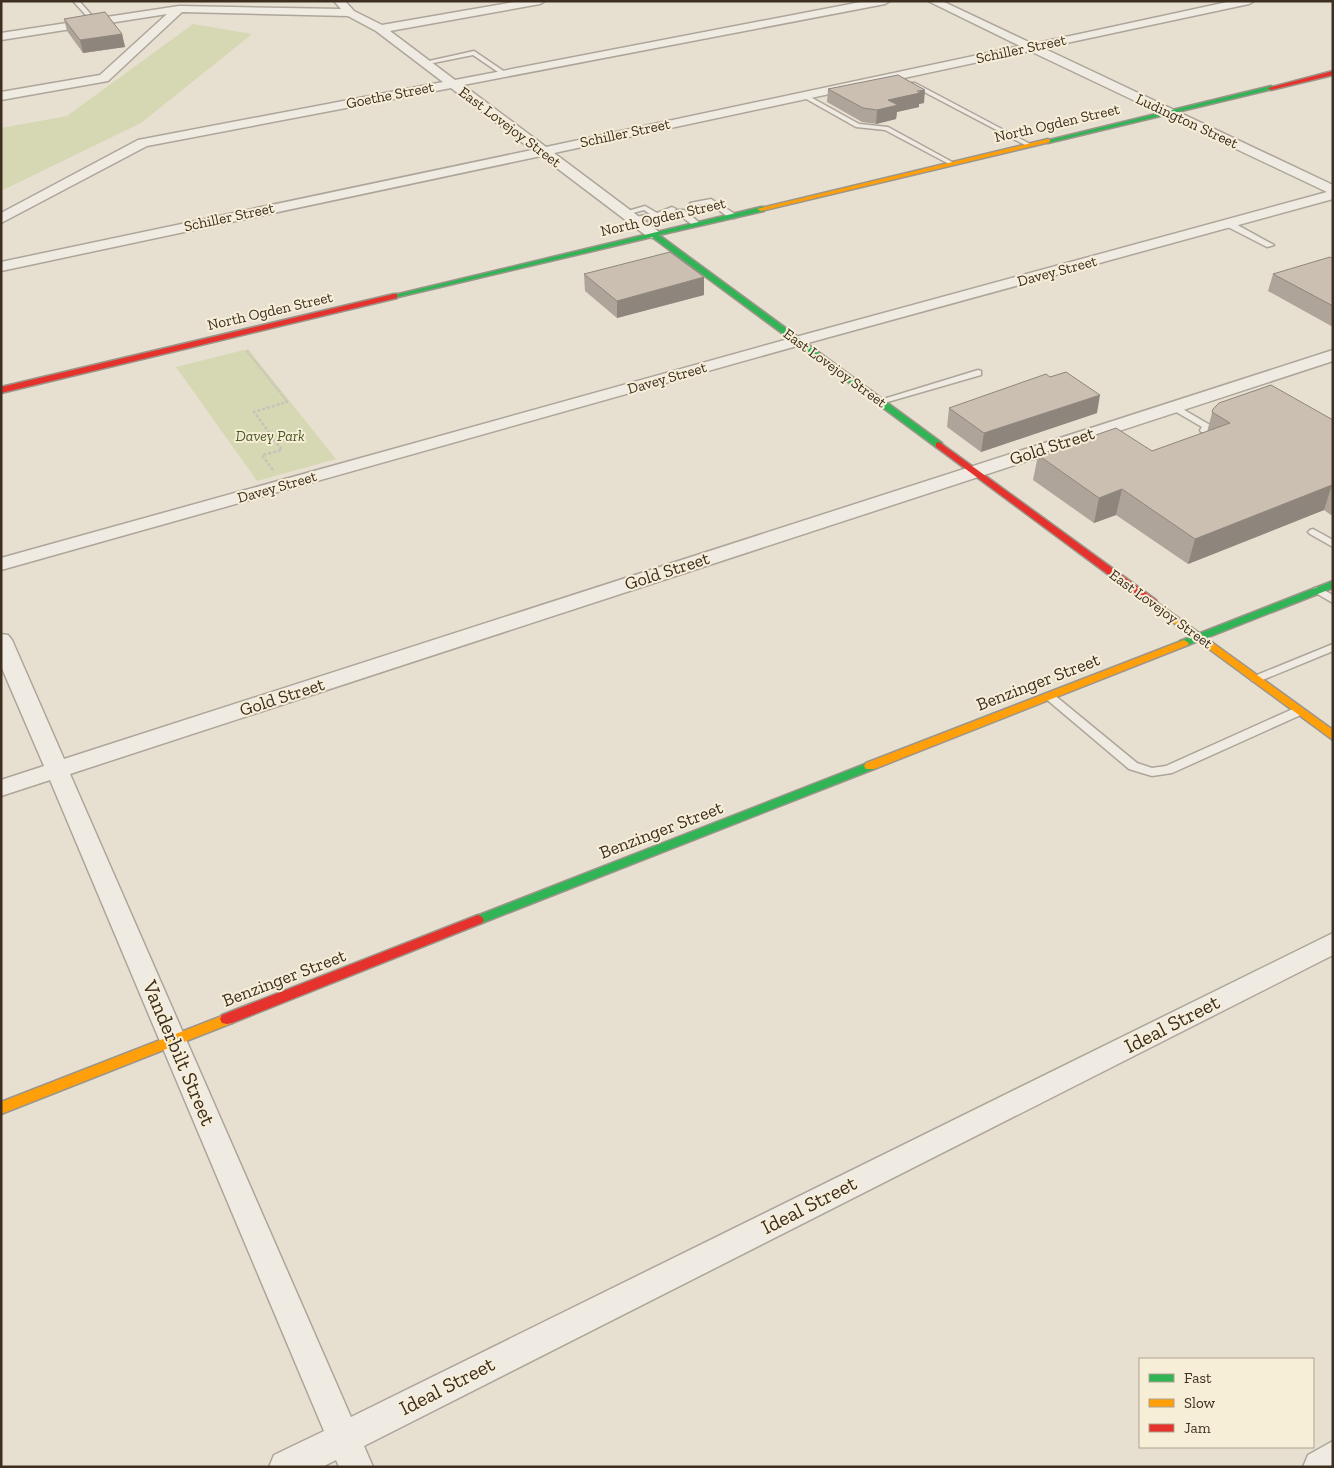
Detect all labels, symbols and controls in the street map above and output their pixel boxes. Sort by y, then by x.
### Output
street label: Schiller Street [974,31,1068,67]
street label: Goethe Street [345,78,436,112]
street label: East Lovejoy Street [455,83,565,172]
street label: Ludington Street [1133,89,1241,153]
street label: North Ogden Street [993,100,1122,146]
street label: Schiller Street [578,115,672,151]
street label: North Ogden Street [599,194,728,240]
street label: Schiller Street [182,199,276,235]
street label: Davey Street [1015,252,1099,290]
street label: North Ogden Street [206,288,335,334]
street label: East Lovejoy Street [780,325,890,412]
street label: Davey Street [625,358,709,398]
street label: Gold Street [1007,422,1097,470]
park label: Davey Park [235,427,305,445]
street label: Davey Street [235,467,319,507]
street label: Gold Street [622,547,712,595]
street label: East Lovejoy Street [1106,566,1216,653]
street label: Benzinger Street [973,648,1103,716]
street label: Gold Street [237,673,327,721]
street label: Benzinger Street [596,796,726,864]
street label: Benzinger Street [219,944,349,1012]
street label: Vanderbilt Street [137,976,221,1129]
street label: Ideal Street [1120,989,1224,1058]
street label: Ideal Street [757,1170,861,1239]
street label: Ideal Street [395,1351,499,1420]
legend [1139,1358,1314,1448]
text: Fast [1184,1369,1212,1387]
text: Slow [1184,1394,1216,1412]
text: Jam [1184,1419,1211,1437]

